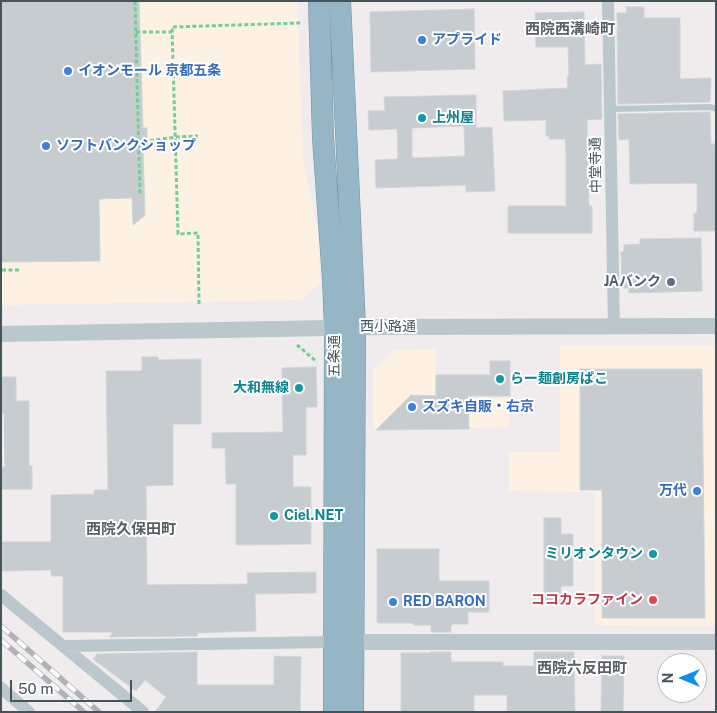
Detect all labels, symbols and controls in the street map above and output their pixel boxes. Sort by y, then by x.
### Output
district label: 西院西溝崎町 [525,20,615,38]
place label: アプライド [432,32,502,48]
marker: アプライド [416,34,428,46]
place label: イオンモール 京都五条 [78,63,221,79]
marker: イオンモール 京都五条 [62,65,74,77]
place label: 上州屋 [432,110,474,126]
marker: 上州屋 [416,112,428,124]
street label: 中堂寺通 [587,137,605,193]
place label: ソフトバンクショップ [56,138,196,154]
marker: ソフトバンクショップ [40,140,52,152]
place label: JAバンク [604,274,661,290]
marker: JAバンク [665,276,677,288]
street label: 西小路通 [360,319,416,335]
street label: 五条通 [327,335,343,377]
place label: らー麺創房ぱこ [510,371,608,387]
marker: らー麺創房ぱこ [494,373,506,385]
place label: 大和無線 [233,380,289,396]
marker: 大和無線 [293,382,305,394]
place label: スズキ自販・右京 [422,399,534,415]
marker: スズキ自販・右京 [406,401,418,413]
place label: 万代 [659,483,687,499]
marker: 万代 [691,485,703,497]
place label: Ciel.NET [284,508,343,524]
marker: Ciel.NET [268,510,280,522]
district label: 西院久保田町 [86,520,176,538]
place label: ミリオンタウン [545,546,643,562]
marker: ミリオンタウン [647,548,659,560]
place label: ココカラファイン [531,592,643,608]
place label: RED BARON [403,594,486,610]
marker: ココカラファイン [647,594,659,606]
marker: RED BARON [387,596,399,608]
north arrow [657,653,707,703]
district label: 西院六反田町 [537,659,627,677]
scale bar [12,670,135,702]
text: N [660,673,676,683]
text: 50 m [18,680,53,697]

